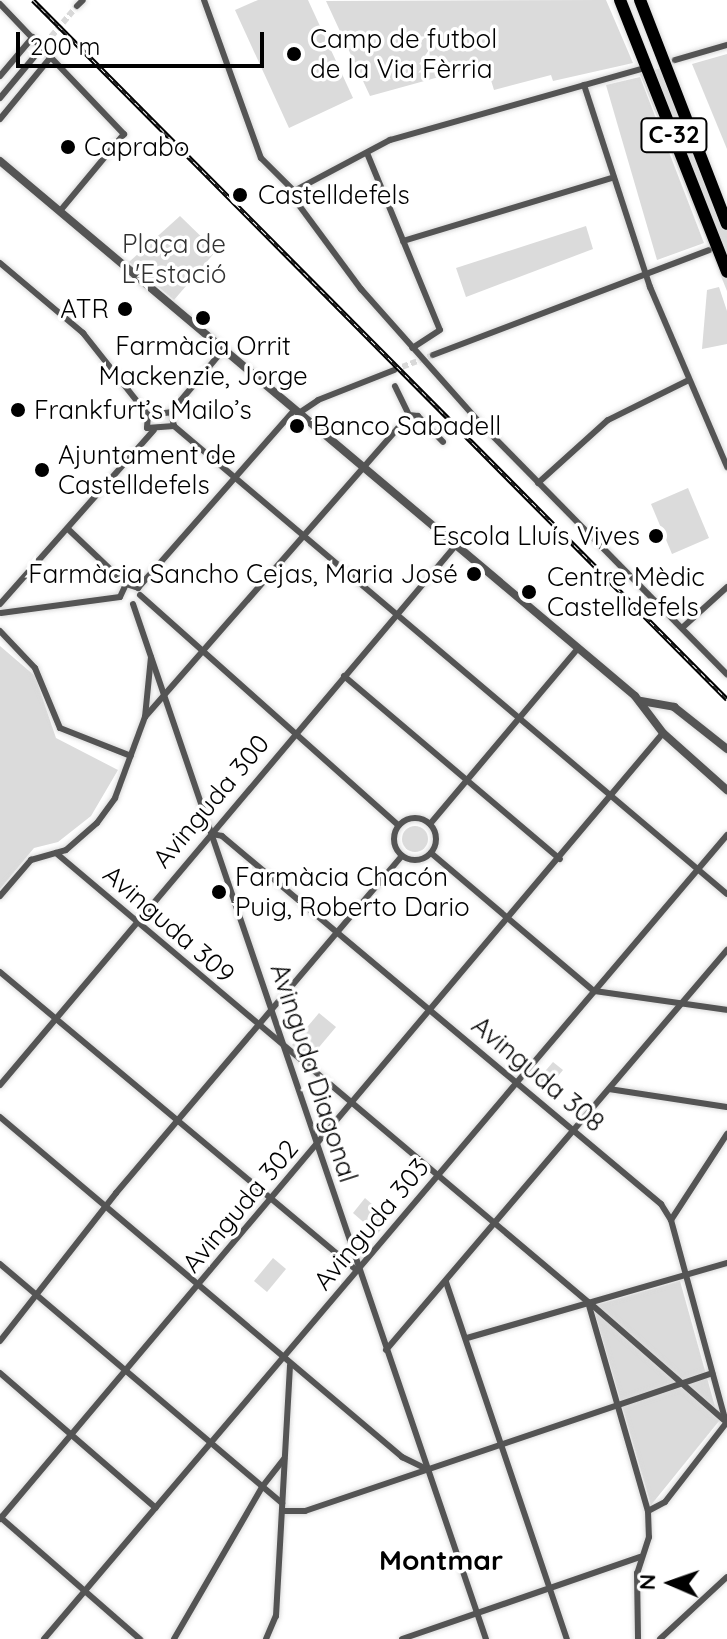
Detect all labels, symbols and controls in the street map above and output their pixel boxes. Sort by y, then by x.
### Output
scale bar [20,16,268,66]
place label: Camp de futbol de la Via Fèrria [310,23,497,84]
text: 200 m [30,31,100,61]
marker: Camp de futbol de la Via Fèrria [285,45,303,63]
road number: C-32 [640,115,708,155]
place label: Caprabo [84,131,189,163]
marker: Caprabo [59,138,77,156]
place label: Castelldefels [258,179,410,211]
marker: Castelldefels [229,184,251,206]
park label: Plaça de L'Estació [121,228,227,290]
place label: ATR [60,293,109,325]
marker: ATR [116,300,134,318]
marker: Farmàcia Orrit Mackenzie, Jorge [194,309,212,327]
place label: Farmàcia Orrit Mackenzie, Jorge [98,330,308,392]
place label: Frankfurt’s Mailo’s [34,394,252,426]
marker: Frankfurt’s Mailo’s [9,401,27,419]
place label: Banco Sabadell [313,410,501,442]
marker: Banco Sabadell [288,417,306,435]
place label: Ajuntament de Castelldefels [58,439,236,500]
marker: Ajuntament de Castelldefels [33,461,51,479]
place label: Escola Lluís Vives [432,520,640,552]
marker: Escola Lluís Vives [647,527,665,545]
place label: Farmàcia Sancho Cejas, Maria José [28,558,458,590]
place label: Centre Mèdic Castelldefels [547,561,705,622]
marker: Farmàcia Sancho Cejas, Maria José [465,565,483,583]
marker: Centre Mèdic Castelldefels [518,581,540,603]
street label: Avinguda 300 [146,728,276,874]
street label: Avinguda 309 [97,859,241,989]
place label: Farmàcia Chacón Puig, Roberto Dario [235,861,470,922]
marker: Farmàcia Chacón Puig, Roberto Dario [210,883,228,901]
street label: Avinguda Diagonal [264,960,364,1186]
street label: Avinguda 308 [466,1010,610,1138]
street label: Avinguda 302 [176,1133,304,1279]
street label: Avinguda 303 [307,1152,435,1296]
district label: Montmar [379,1543,503,1577]
north arrow [631,1543,711,1623]
text: N [633,1574,661,1591]

